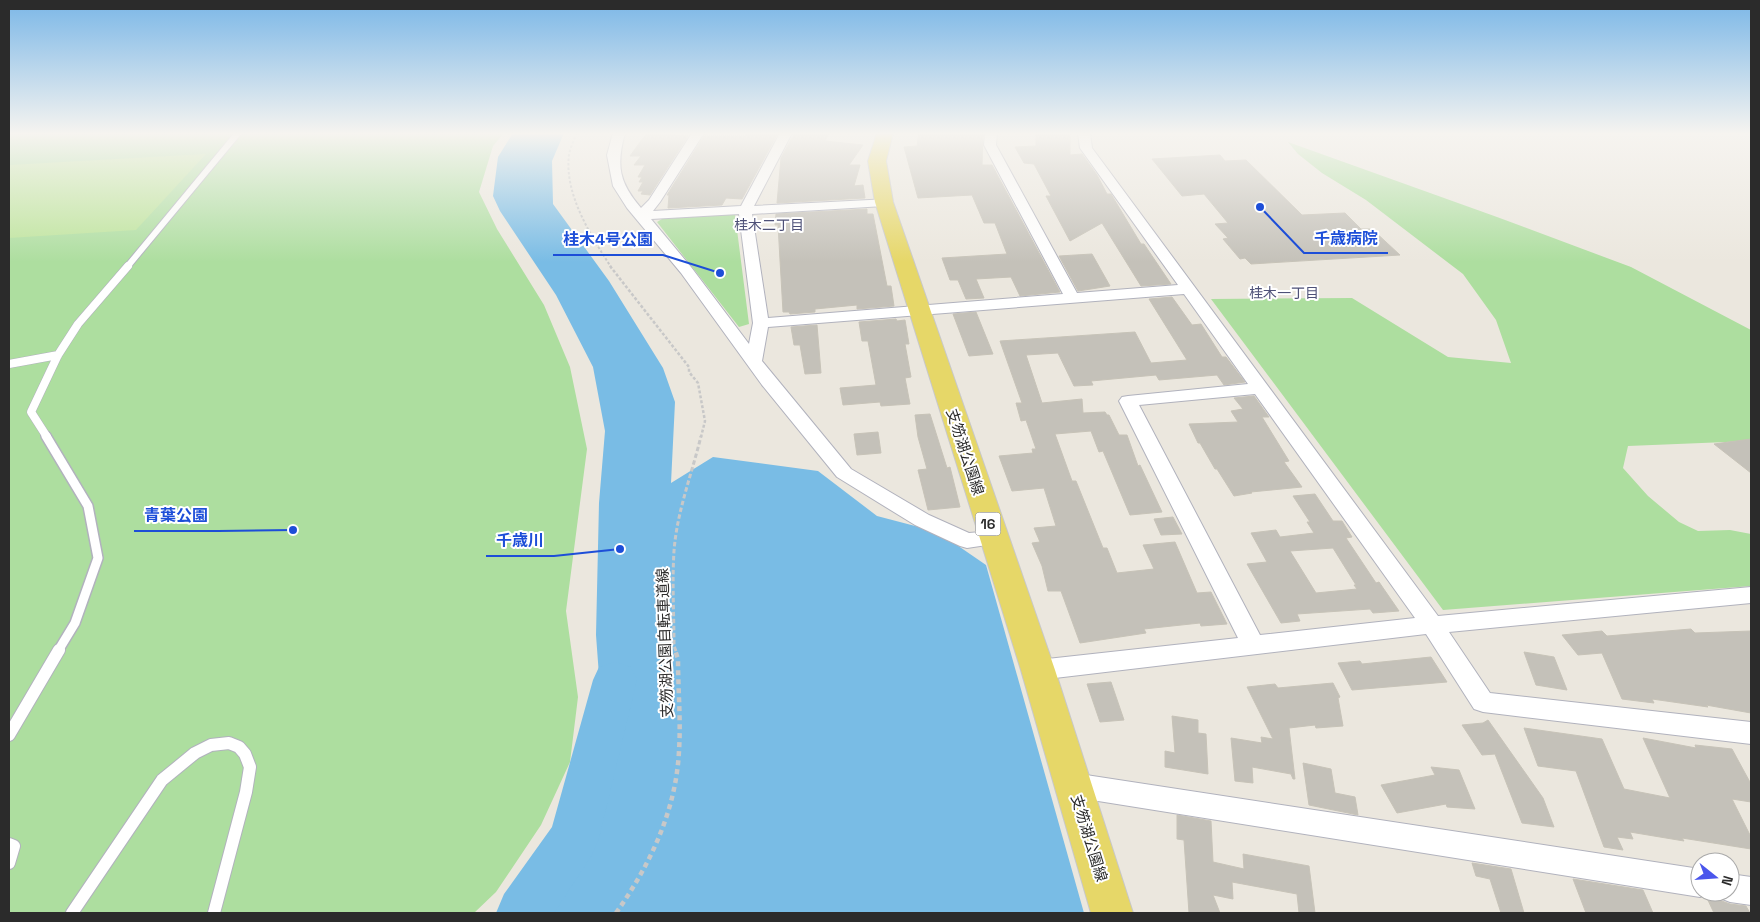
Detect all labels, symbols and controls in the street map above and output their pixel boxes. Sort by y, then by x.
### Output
district label: 桂木二丁目 [734,216,804,234]
callout: 千歳病院 [1304,222,1388,253]
callout: 桂木4号公園 [553,224,663,255]
text: 千歳病院 [1314,228,1378,249]
text: 桂木4号公園 [563,229,653,250]
district label: 桂木一丁目 [1249,284,1319,302]
street label: 支笏湖公園線 [943,406,988,498]
callout: 青葉公園 [134,500,218,531]
text: 青葉公園 [144,505,208,526]
road number: 16 [976,512,1000,536]
callout: 千歳川 [486,525,554,556]
text: 千歳川 [496,530,544,551]
street label: 支笏湖公園自転車道線 [652,568,677,718]
street label: 支笏湖公園線 [1067,792,1112,884]
north arrow [1690,852,1740,902]
text: N [1717,874,1737,888]

